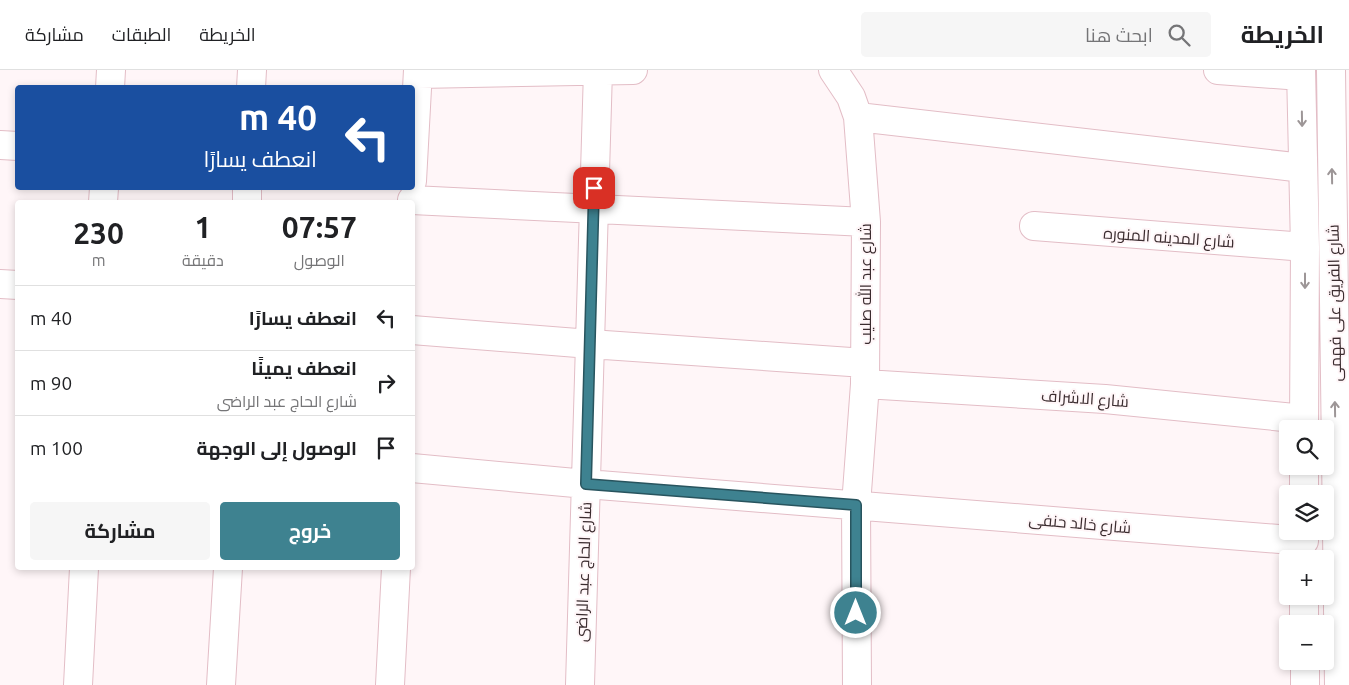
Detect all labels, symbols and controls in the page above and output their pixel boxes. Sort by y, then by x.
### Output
search box [861,12,1211,57]
icon: search [1165,21,1193,49]
text: الخريطة [1241,21,1324,48]
text: مشاركة [25,24,84,44]
text: الطبقات [112,24,171,44]
text: الخريطة [199,24,256,44]
text: ابحث هنا [1085,24,1153,46]
text: 40 m [239,97,317,137]
icon: left [335,105,400,170]
one-way arrow [1297,110,1307,126]
text: انعطف يسارًا [204,146,317,171]
pin [573,167,615,209]
one-way arrow [1327,169,1337,185]
icon: arrive [580,174,608,202]
text: 1 [194,210,211,244]
text: 07:57 [282,210,357,244]
text: 230 [73,216,124,250]
street label: شارع عبد الله صليب [855,223,877,345]
street label: شارع المدينه المنوره [1103,223,1235,254]
street label: شارع الفريق على فهمى [1324,224,1347,382]
text: m [92,251,105,269]
text: دقيقة [182,251,224,269]
text: الوصول [294,251,345,269]
one-way arrow [1300,272,1310,289]
icon: left [372,304,400,332]
text: 40 m [30,307,72,329]
text: انعطف يسارًا [249,307,357,329]
text: انعطف يمينًا [251,357,357,379]
icon: right [372,369,400,397]
text: 90 m [30,372,72,394]
street label: شارع الاشراف [1040,386,1129,413]
text: شارع الحاج عبد الراضى [217,392,357,410]
one-way arrow [1331,401,1340,417]
map controls [1279,420,1334,670]
button: search [1279,420,1334,475]
icon: arrive [372,434,400,462]
text: 100 m [30,437,83,459]
text: الوصول إلى الوجهة [197,437,357,459]
button: layers [1279,485,1334,540]
button: مشاركة [30,502,210,560]
button: خروج [220,502,400,560]
street label: شارع الحاج عبد الراضى [572,502,597,643]
street label: شارع خالد حنفى [1028,510,1132,539]
button: + [1279,550,1334,605]
position arrow [829,586,881,638]
button: − [1279,615,1334,670]

